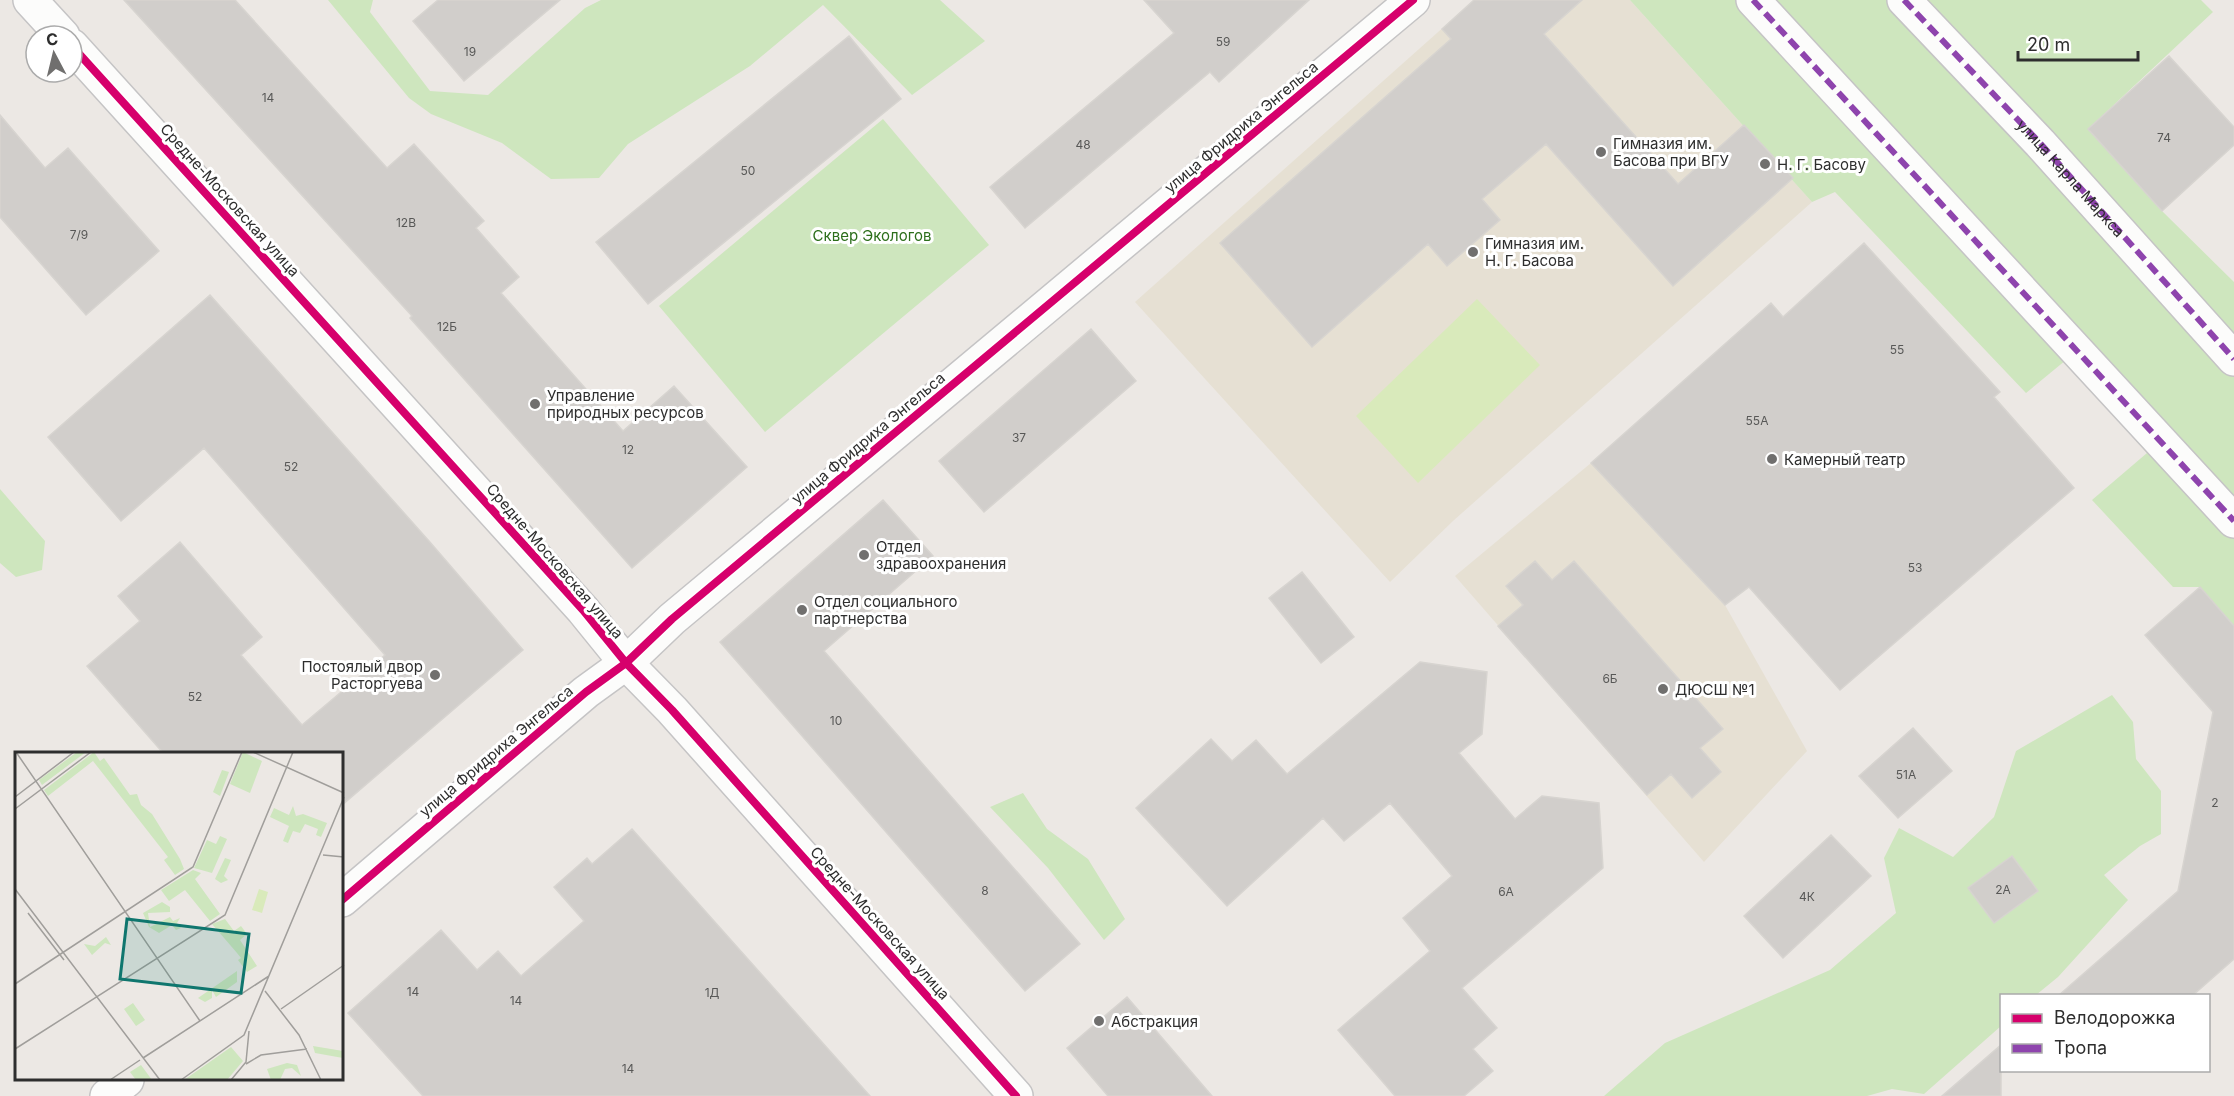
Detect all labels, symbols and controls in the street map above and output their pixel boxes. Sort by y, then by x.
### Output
north arrow [24,24,84,84]
scale bar [2018,24,2138,62]
text: С [45,28,59,50]
house number: 59 [1216,34,1230,49]
text: 20 m [2027,34,2070,55]
house number: 19 [464,44,476,59]
street label: улица Фридриха Энгельса [1160,57,1322,197]
house number: 14 [262,90,275,105]
street label: улица Карла Маркса [2013,115,2129,241]
street label: Средне-Московская улица [156,120,304,280]
house number: 74 [2157,130,2171,145]
place label: Гимназия им. Басова при ВГУ [1613,134,1729,170]
house number: 48 [1075,137,1091,152]
marker: Гимназия им. Басова при ВГУ [1594,145,1608,159]
place label: Н. Г. Басову [1777,155,1867,174]
marker: Н. Г. Басову [1758,157,1772,171]
house number: 50 [741,163,755,178]
house number: 12В [396,215,416,230]
park label: Сквер Экологов [813,226,931,245]
house number: 7/9 [70,227,88,242]
place label: Гимназия им. Н. Г. Басова [1485,234,1584,270]
marker: Гимназия им. Н. Г. Басова [1466,245,1480,259]
house number: 12Б [437,319,457,334]
house number: 55 [1890,342,1904,357]
street label: улица Фридриха Энгельса [787,368,949,508]
place label: Управление природных ресурсов [547,386,704,422]
marker: Управление природных ресурсов [528,397,542,411]
house number: 55А [1746,413,1768,428]
house number: 37 [1012,430,1026,445]
house number: 12 [622,442,634,457]
place label: Камерный театр [1784,450,1905,469]
marker: Камерный театр [1765,452,1779,466]
house number: 52 [284,459,298,474]
street label: Средне-Московская улица [482,479,628,643]
place label: Отдел здравоохранения [876,537,1006,573]
marker: Отдел здравоохранения [857,548,871,562]
house number: 53 [1908,560,1922,575]
place label: Отдел социального партнерства [814,592,957,628]
marker: Отдел социального партнерства [795,603,809,617]
place label: Постоялый двор Расторгуева [301,657,423,693]
marker: Постоялый двор Расторгуева [428,668,442,682]
house number: 6Б [1602,671,1618,686]
place label: ДЮСШ №1 [1675,680,1755,699]
street label: улица Фридриха Энгельса [415,681,577,821]
marker: ДЮСШ №1 [1656,682,1670,696]
house number: 52 [188,689,202,704]
house number: 10 [830,713,842,728]
inset map [15,752,344,1081]
house number: 51А [1896,767,1916,782]
house number: 2 [2211,795,2219,810]
street label: Средне-Московская улица [806,843,954,1003]
house number: 2А [1995,882,2011,897]
house number: 8 [981,883,989,898]
house number: 6А [1498,884,1514,899]
house number: 4К [1799,889,1815,904]
house number: 14 [407,984,420,999]
house number: 1Д [705,985,720,1000]
house number: 14 [510,993,523,1008]
legend [2000,994,2210,1072]
text: Велодорожка [2054,1007,2175,1028]
place label: Абстракция [1111,1012,1198,1031]
marker: Абстракция [1092,1014,1106,1028]
text: Тропа [2054,1037,2107,1058]
house number: 14 [622,1061,635,1076]

